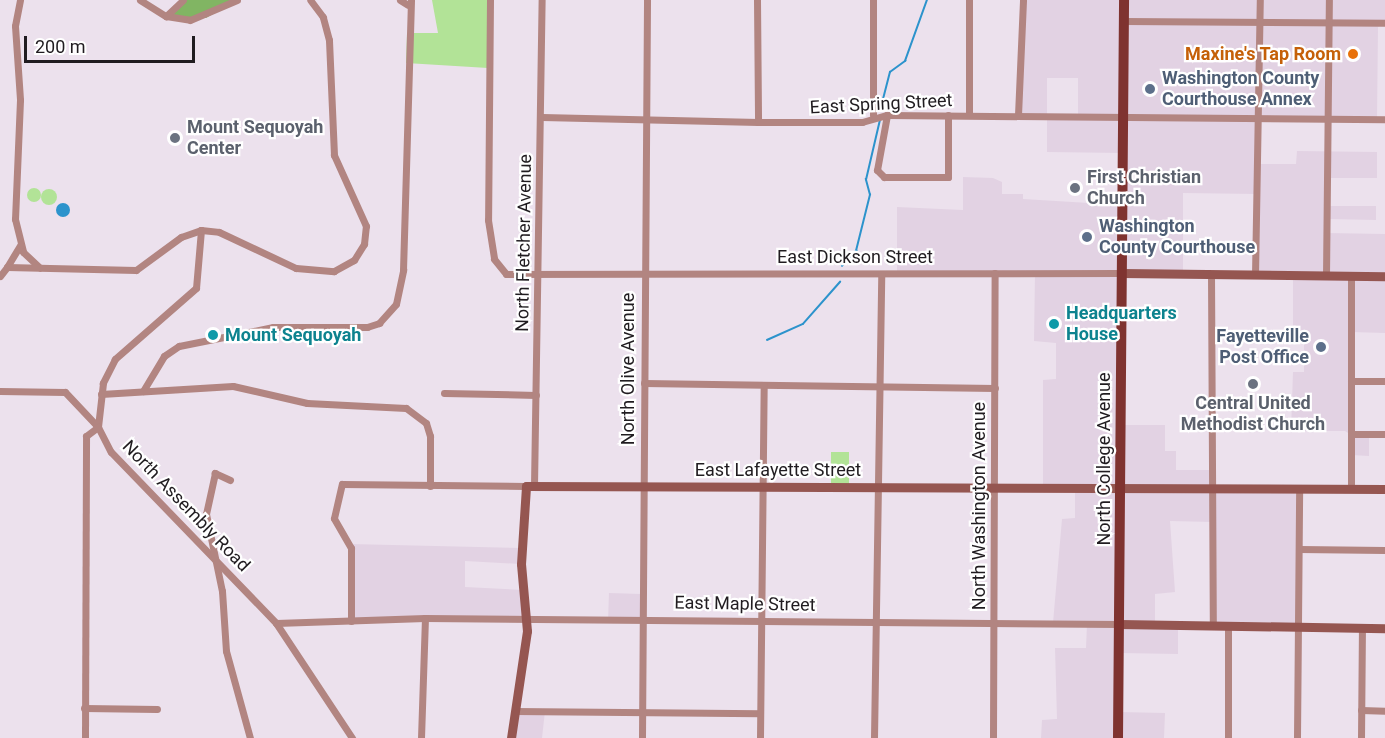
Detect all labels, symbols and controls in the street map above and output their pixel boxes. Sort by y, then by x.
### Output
scale bar [27,24,198,62]
text: 200 m [35,36,86,57]
place label: Maxine's Tap Room [1185,43,1341,65]
marker: Maxine's Tap Room [1346,47,1360,61]
place label: Washington County Courthouse Annex [1162,68,1319,110]
marker: Washington County Courthouse Annex [1143,82,1157,96]
street label: East Spring Street [809,89,953,119]
place label: Mount Sequoyah Center [187,117,323,160]
marker: Mount Sequoyah Center [168,131,182,145]
street label: North Fletcher Avenue [512,154,536,332]
place label: First Christian Church [1087,167,1201,210]
marker: First Christian Church [1068,181,1082,195]
place label: Washington County Courthouse [1099,216,1255,258]
marker: Washington County Courthouse [1080,230,1094,244]
street label: East Dickson Street [777,246,933,268]
street label: North Olive Avenue [617,293,639,445]
place label: Headquarters House [1066,303,1177,346]
marker: Headquarters House [1047,317,1061,331]
place label: Mount Sequoyah [225,324,361,346]
place label: Fayetteville Post Office [1216,326,1309,368]
marker: Mount Sequoyah [206,328,220,342]
marker: Fayetteville Post Office [1314,340,1328,354]
street label: North College Avenue [1093,372,1115,546]
marker: Central United Methodist Church [1246,377,1260,391]
place label: Central United Methodist Church [1181,393,1325,436]
street label: North Washington Avenue [968,402,990,610]
street label: North Assembly Road [118,436,254,576]
street label: East Lafayette Street [695,459,861,481]
street label: East Maple Street [674,592,816,616]

